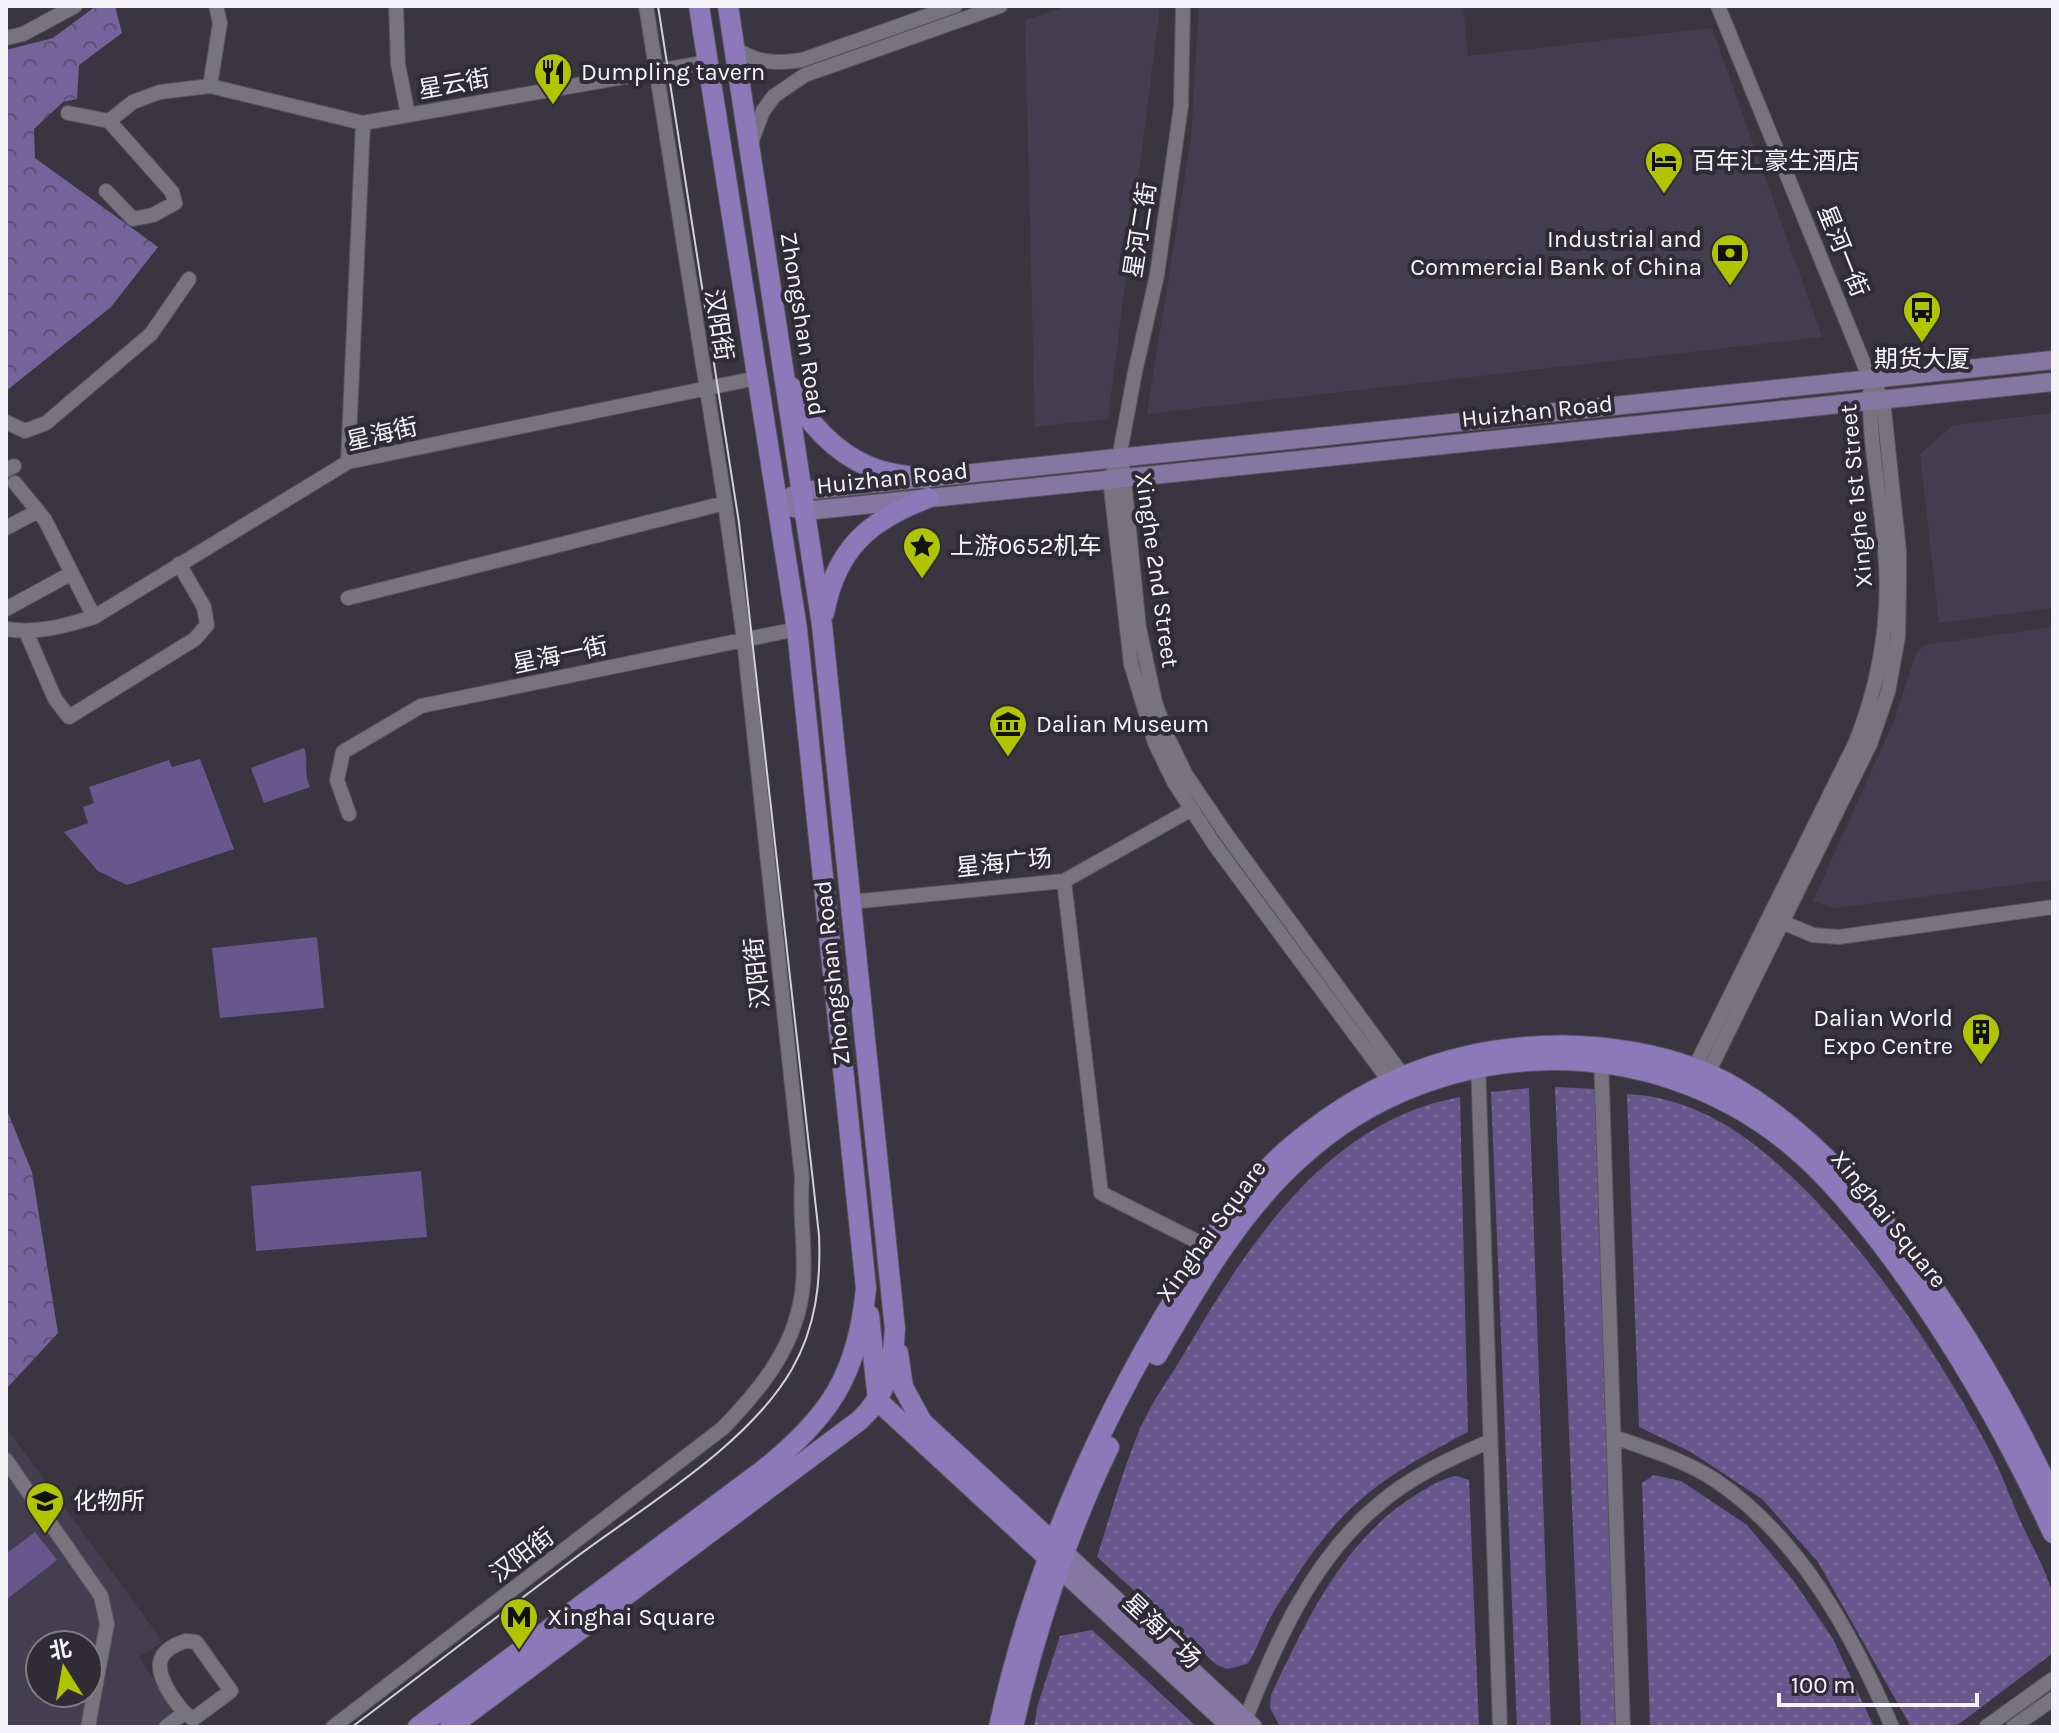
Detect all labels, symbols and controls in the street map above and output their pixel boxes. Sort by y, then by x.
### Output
restaurant icon: Dumpling tavern [532,51,574,106]
place label: Dumpling tavern [581,58,765,86]
street label: 星云街 [416,64,492,104]
hotel icon: 百年汇豪生酒店 [1643,140,1685,195]
place label: 百年汇豪生酒店 [1692,147,1860,175]
street label: 星河二街 [1119,180,1161,280]
street label: 星河一街 [1812,201,1874,301]
place label: Industrial and Commercial Bank of China [1410,225,1702,281]
street label: Zhongshan Road [775,230,831,418]
bank icon: Industrial and Commercial Bank of China [1709,232,1751,287]
street label: 汉阳街 [700,287,738,363]
bus stop icon: 期货大厦 [1901,289,1943,344]
place label: 期货大厦 [1874,345,1970,373]
street label: Huizhan Road [1460,389,1614,433]
street label: Xinghe 1st Street [1834,403,1878,589]
street label: 星海街 [344,412,420,456]
street label: Huizhan Road [815,456,969,500]
street label: Xinghe 2nd Street [1129,470,1185,670]
place icon: 上游0652机车 [901,525,943,580]
place label: 上游0652机车 [950,532,1101,560]
street label: 星海一街 [510,631,610,679]
museum icon: Dalian Museum [987,703,1029,758]
place label: Dalian Museum [1036,710,1209,738]
street label: 星海广场 [955,844,1053,882]
street label: Zhongshan Road [808,879,856,1067]
street label: 汉阳街 [739,936,775,1010]
place label: Dalian World Expo Centre [1813,1004,1953,1060]
building icon: Dalian World Expo Centre [1960,1011,2002,1066]
street label: Xinghai Square [1825,1145,1953,1293]
street label: Xinghai Square [1150,1155,1272,1307]
school or university icon: 化物所 [24,1480,66,1535]
place label: 化物所 [73,1487,145,1515]
street label: 汉阳街 [485,1522,559,1588]
street label: 星海广场 [1117,1588,1207,1674]
metro station icon: Xinghai Square [498,1596,540,1651]
place label: Xinghai Square [547,1603,715,1631]
north arrow [24,1629,104,1709]
text: 北 [47,1635,74,1665]
scale bar [1779,1657,1977,1707]
text: 100 m [1791,1671,1856,1699]

